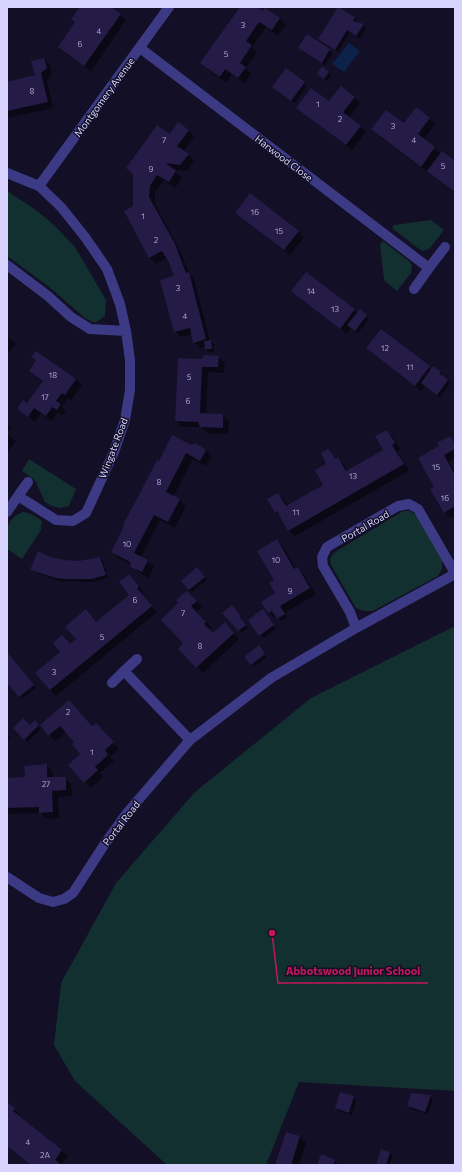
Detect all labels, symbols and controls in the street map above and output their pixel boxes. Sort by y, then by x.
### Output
house number: 3 [241,20,246,30]
house number: 4 [97,26,102,36]
house number: 6 [78,39,83,49]
house number: 5 [224,49,229,59]
street label: Montgomery Avenue [71,55,137,139]
house number: 8 [30,86,35,96]
house number: 1 [316,99,320,109]
house number: 2 [338,114,343,124]
house number: 3 [391,121,396,131]
street label: Harwood Close [253,132,315,184]
house number: 7 [162,135,166,145]
house number: 4 [412,135,417,145]
house number: 5 [441,161,446,171]
house number: 9 [149,164,154,174]
house number: 16 [251,207,259,217]
house number: 1 [141,211,145,221]
house number: 15 [275,226,283,236]
house number: 2 [154,235,159,245]
house number: 3 [176,283,181,293]
house number: 14 [307,286,315,296]
house number: 13 [331,304,339,314]
house number: 4 [183,311,188,321]
house number: 12 [381,343,389,353]
house number: 11 [407,362,413,372]
house number: 18 [49,370,57,380]
house number: 5 [187,372,192,382]
house number: 17 [41,392,49,402]
house number: 6 [186,396,191,406]
street label: Wingate Road [96,416,130,480]
house number: 15 [432,462,440,472]
house number: 13 [349,471,357,481]
house number: 8 [157,477,162,487]
house number: 16 [441,493,449,503]
house number: 11 [293,507,299,517]
street label: Portal Road [339,507,391,545]
house number: 10 [123,539,131,549]
house number: 10 [272,555,280,565]
house number: 9 [288,586,293,596]
house number: 6 [133,595,138,605]
house number: 7 [181,608,185,618]
house number: 5 [100,632,105,642]
house number: 8 [198,641,203,651]
house number: 3 [52,667,57,677]
house number: 2 [66,707,71,717]
house number: 1 [90,747,94,757]
house number: 27 [42,779,50,789]
street label: Portal Road [100,798,142,848]
callout: Abbotswood Junior School [278,960,428,983]
text: Abbotswood Junior School [286,964,420,978]
house number: 4 [26,1137,31,1147]
house number: 2A [40,1150,50,1160]

